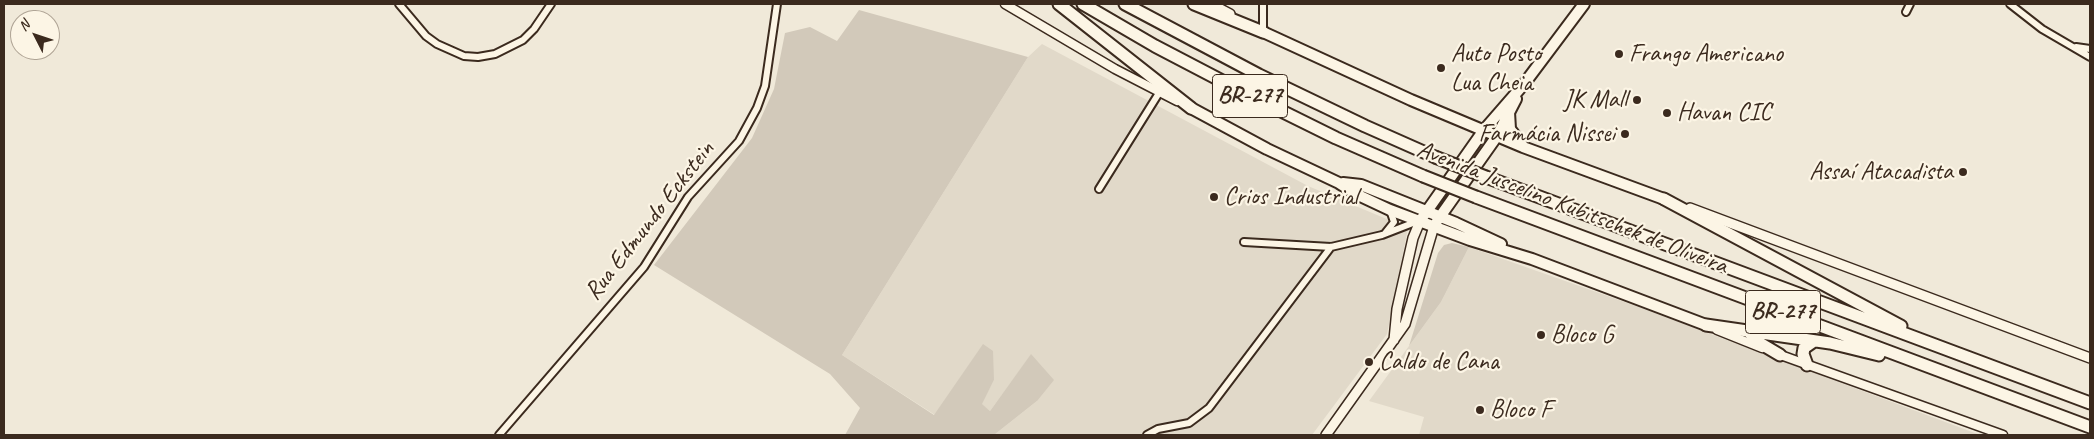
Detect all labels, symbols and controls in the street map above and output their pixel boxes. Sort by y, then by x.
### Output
north arrow [10,10,60,60]
text: N [15,17,33,34]
place label: Auto Posto Lua Cheia [1451,39,1541,98]
place label: Frango Americano [1629,39,1783,69]
marker: Frango Americano [1613,48,1625,60]
marker: Auto Posto Lua Cheia [1435,62,1447,74]
road number: BR-277 [1212,74,1288,118]
place label: JK Mall [1564,85,1627,115]
marker: JK Mall [1631,94,1643,106]
place label: Havan CIC [1677,98,1771,128]
marker: Havan CIC [1661,107,1673,119]
place label: Farmácia Nissei [1479,119,1615,149]
marker: Farmácia Nissei [1619,128,1631,140]
street label: Rua Edmundo Eckstein [579,135,721,307]
street label: Avenida Juscelino Kubitschek de Oliveira [1412,135,1732,281]
place label: Assaí Atacadista [1809,157,1953,187]
marker: Assaí Atacadista [1957,166,1969,178]
place label: Crios Industrial [1224,182,1358,212]
marker: Crios Industrial [1208,191,1220,203]
road number: BR-277 [1746,290,1820,334]
place label: Bloco G [1551,320,1613,350]
marker: Bloco G [1535,329,1547,341]
place label: Caldo de Cana [1379,347,1499,377]
marker: Caldo de Cana [1363,356,1375,368]
place label: Bloco F [1490,395,1551,425]
marker: Bloco F [1474,404,1486,416]

